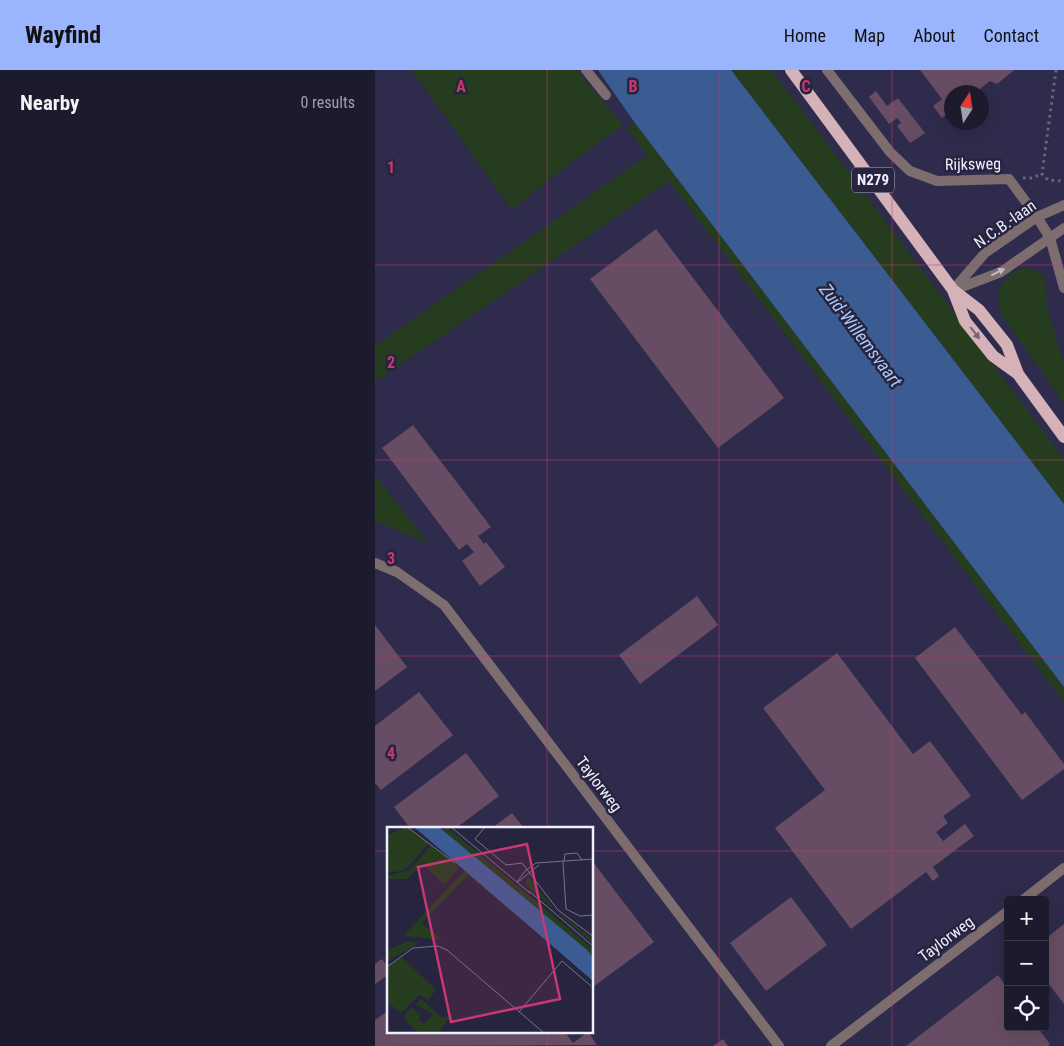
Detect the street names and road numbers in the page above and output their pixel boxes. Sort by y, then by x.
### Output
street label: Rijksweg [945,154,1001,174]
road number: N279 [852,168,894,192]
street label: N.C.B.-laan [970,196,1040,252]
street label: Taylorweg [572,753,626,815]
street label: Taylorweg [915,912,977,966]

